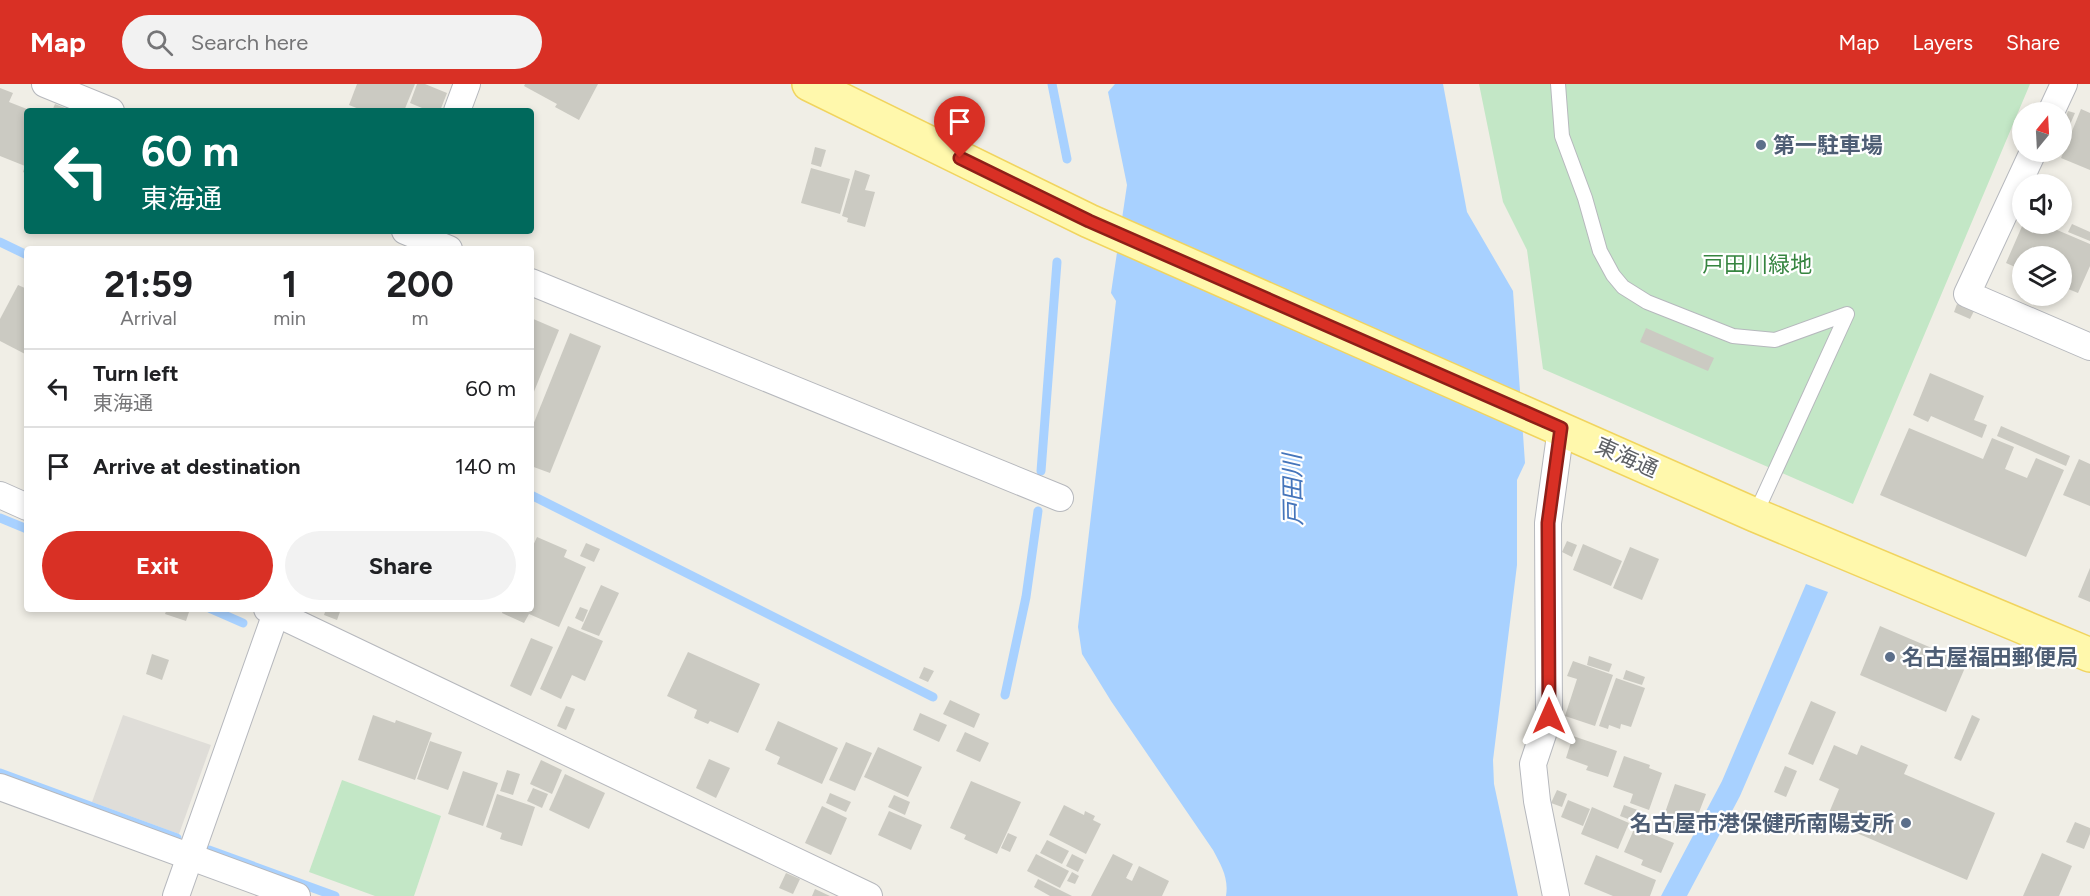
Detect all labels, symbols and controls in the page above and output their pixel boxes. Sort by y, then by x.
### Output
search box [122,15,542,69]
text: Map [30,25,86,59]
icon: search [143,26,176,59]
text: Search here [191,29,308,56]
text: Map [1839,30,1879,55]
text: Layers [1912,30,1973,55]
text: Share [2006,30,2060,55]
pin [934,96,985,158]
north arrow [2012,102,2072,162]
map controls [2012,102,2072,306]
icon: arrive [943,105,976,138]
text: 60 m [141,126,239,177]
icon: left [42,132,120,210]
place label: 第一駐車場 [1773,132,1883,159]
marker: 第一駐車場 [1754,138,1768,152]
button: sound [2012,174,2072,234]
text: 東海通 [141,182,222,215]
button: layers [2012,246,2072,306]
park label: 戸田川緑地 [1702,251,1812,278]
text: 21:59 [104,263,193,306]
text: 1 [282,263,297,306]
text: 200 [386,263,454,306]
text: Arrival [120,306,177,330]
text: min [273,306,306,330]
text: m [411,306,428,330]
text: Turn left [93,360,179,387]
icon: left [42,372,75,405]
text: 60 m [465,375,516,402]
text: 東海通 [93,391,153,415]
street label: 東海通 [1591,432,1662,483]
icon: arrive [42,450,75,483]
water label: 戸田川 [1277,451,1308,526]
text: Arrive at destination [93,453,301,480]
text: 140 m [455,453,516,480]
button: Exit [42,531,273,600]
button: Share [285,531,516,600]
place label: 名古屋福田郵便局 [1902,644,2078,671]
marker: 名古屋福田郵便局 [1883,650,1897,664]
position arrow [1517,684,1581,748]
place label: 名古屋市港保健所南陽支所 [1630,810,1894,837]
marker: 名古屋市港保健所南陽支所 [1899,816,1913,830]

